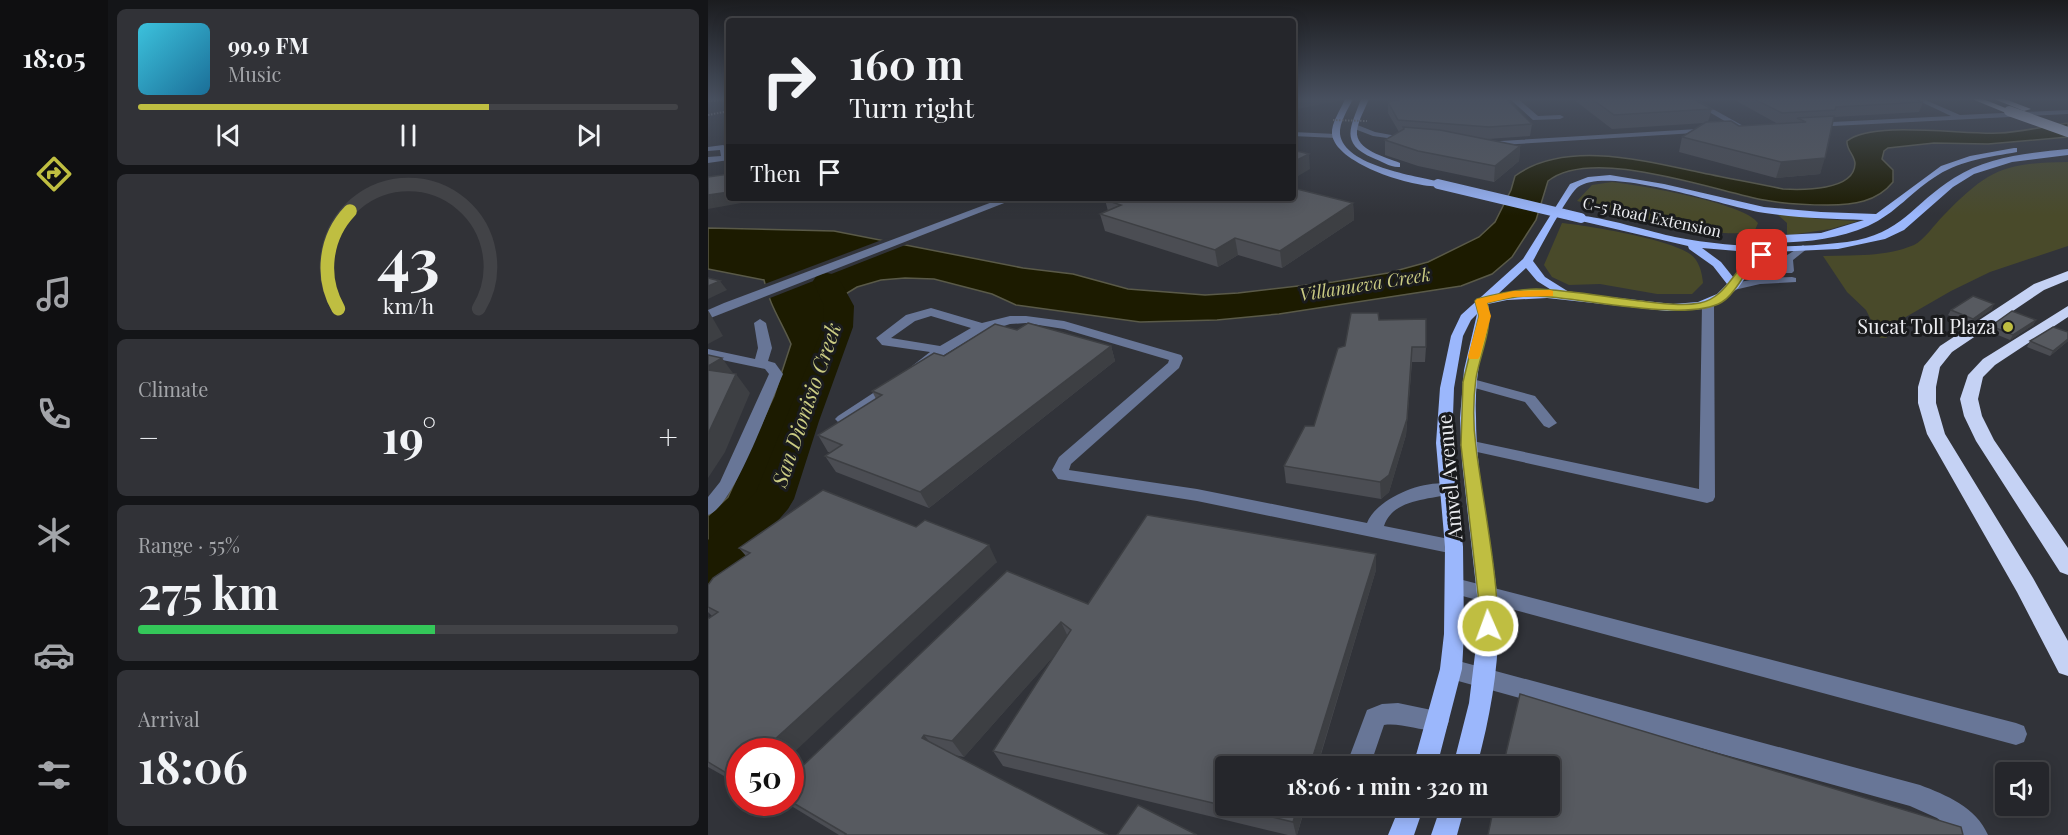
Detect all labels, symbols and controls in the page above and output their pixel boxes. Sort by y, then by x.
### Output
text: 99.9 FM [228,30,309,60]
text: 160 m [849,35,964,91]
text: 18:05 [22,39,86,75]
icon: right [750,42,828,120]
text: Music [228,60,281,87]
text: Turn right [849,89,974,125]
icon: previous [212,119,245,152]
icon: pause [392,119,425,152]
icon: next [572,119,605,152]
icon: directions [33,153,75,195]
icon: arrive [813,156,846,189]
text: Then [750,158,801,188]
street label: C-5 Road Extension [1581,192,1724,242]
text: 43 [377,215,439,299]
pin [1736,229,1787,280]
icon: arrive [1745,238,1778,271]
water label: Villanueva Creek [1298,262,1432,306]
icon: music [33,273,75,315]
text: km/h [382,292,434,320]
place label: Sucat Toll Plaza [1857,312,1996,339]
water label: San Dionisio Creek [764,318,846,491]
marker: Sucat Toll Plaza [2001,320,2015,334]
text: Climate [138,375,208,402]
icon: phone [33,393,75,435]
text: 19° [382,405,436,465]
street label: Amvel Avenue [1430,413,1468,542]
text: − [138,414,159,458]
text: + [659,414,678,458]
icon: climate [33,514,75,556]
text: Range · 55% [138,531,240,558]
text: 275 km [138,561,279,621]
position arrow [1456,594,1520,658]
icon: car [33,634,75,676]
text: Arrival [138,705,200,732]
text: 18:06 [138,735,248,795]
speed limit sign: 50 [726,738,804,816]
icon: filters [33,754,75,796]
map controls [1995,762,2049,816]
button: sound [1995,762,2049,816]
text: 18:06 · 1 min · 320 m [1287,771,1488,801]

